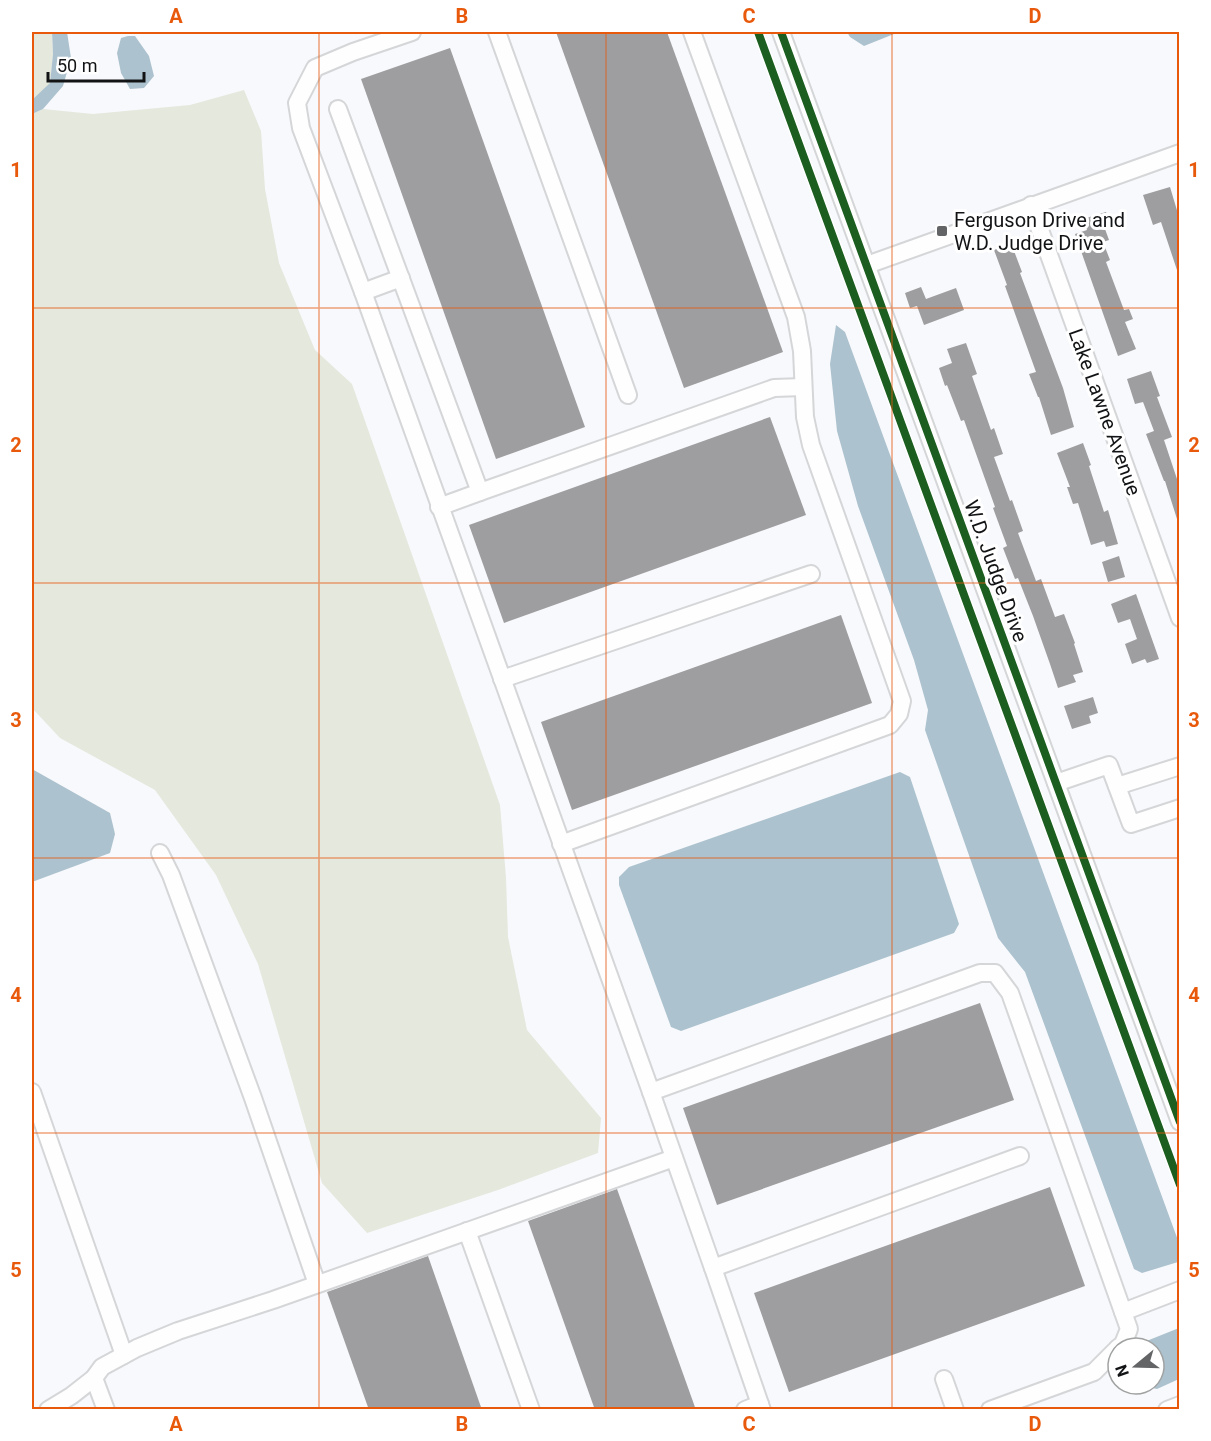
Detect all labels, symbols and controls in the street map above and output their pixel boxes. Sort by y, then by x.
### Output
text: A [169,4,183,28]
text: B [456,4,468,28]
text: C [742,4,756,28]
text: D [1029,4,1042,28]
scale bar [48,45,144,83]
text: 50 m [57,55,97,76]
text: 1 [10,158,22,182]
text: 1 [1188,158,1200,182]
place label: Ferguson Drive and W.D. Judge Drive [954,208,1125,255]
marker: Ferguson Drive and W.D. Judge Drive [935,224,949,238]
street label: Lake Lawne Avenue [1064,325,1146,499]
text: 2 [10,433,22,457]
text: 2 [1188,433,1200,457]
street label: W.D. Judge Drive [959,497,1033,645]
text: 3 [10,708,22,732]
text: 3 [1188,708,1200,732]
text: 4 [10,983,22,1007]
text: 4 [1188,983,1200,1007]
text: 5 [10,1258,22,1282]
text: 5 [1188,1258,1200,1282]
north arrow [1106,1336,1166,1396]
text: N [1111,1362,1133,1379]
text: A [169,1412,183,1436]
text: B [456,1412,468,1436]
text: C [742,1412,756,1436]
text: D [1029,1412,1042,1436]

